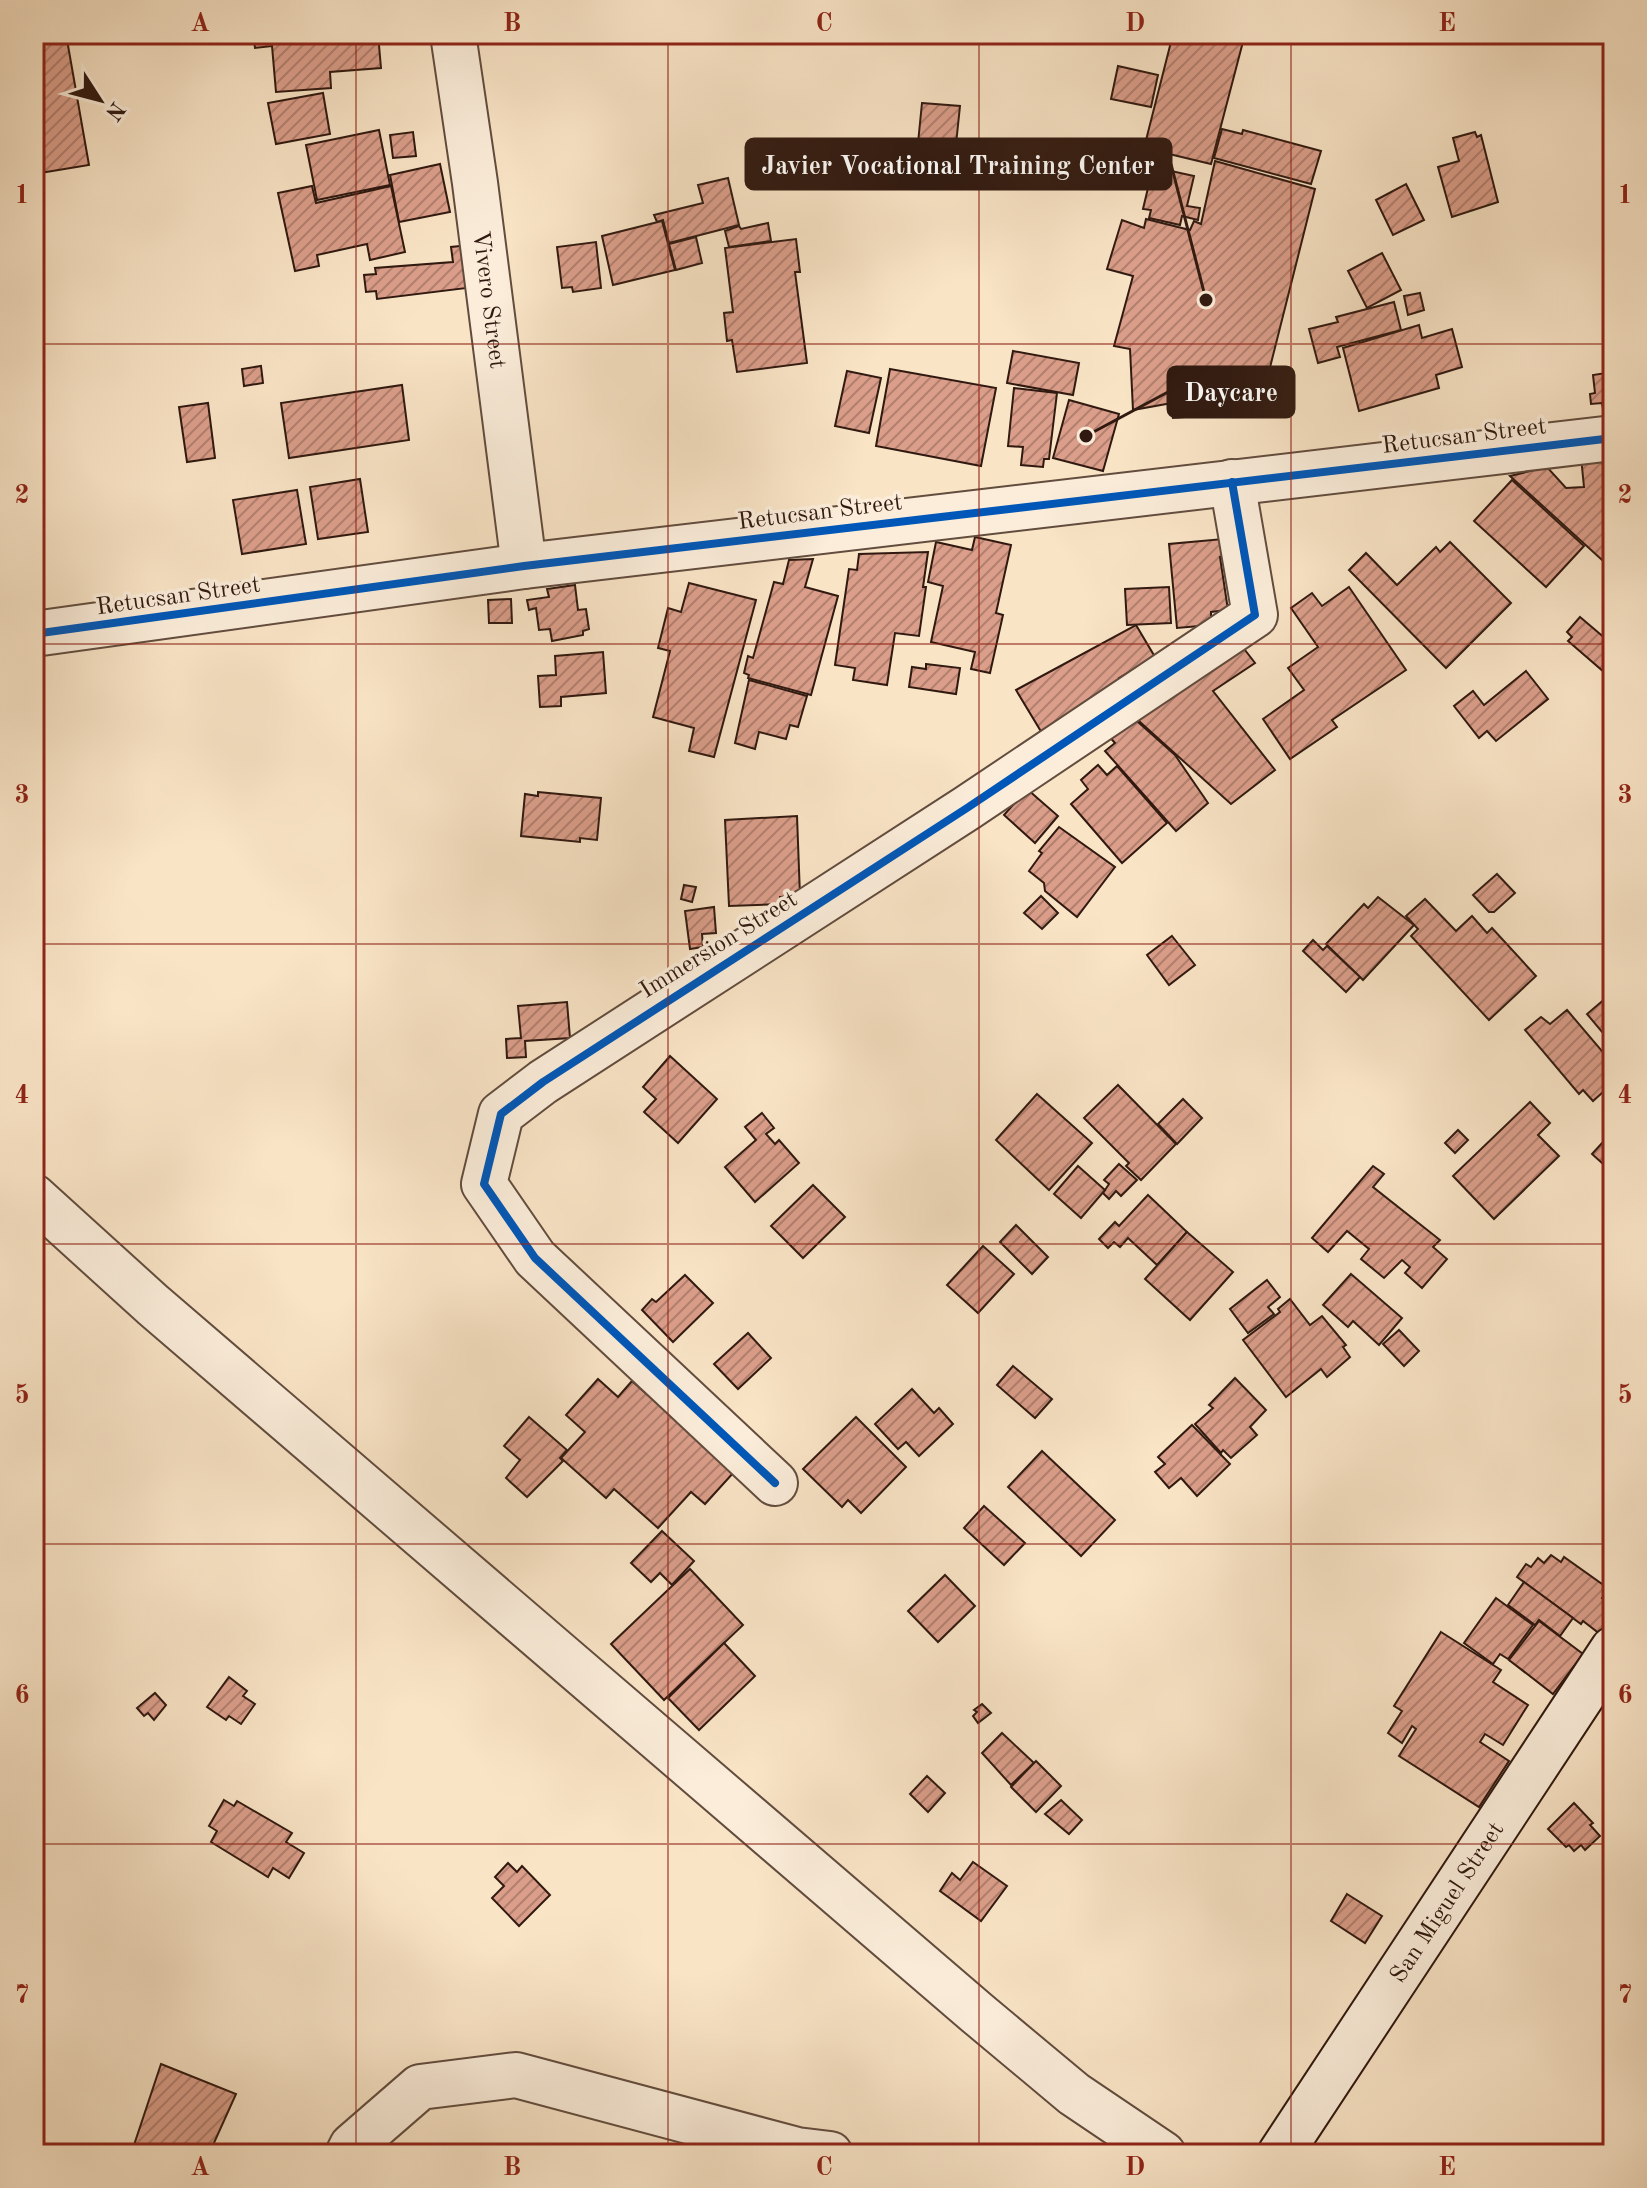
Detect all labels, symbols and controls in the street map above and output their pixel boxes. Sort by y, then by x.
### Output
text: A [190,11,210,37]
text: B [503,11,521,37]
text: C [815,11,833,37]
text: D [1125,11,1145,37]
text: E [1438,11,1456,37]
north arrow [60,60,140,140]
text: N [101,97,128,124]
callout: Javier Vocational Training Center [746,139,1171,189]
text: Javier Vocational Training Center [761,154,1155,180]
text: 1 [14,183,30,209]
text: 1 [1617,183,1633,209]
street label: Vivero Street [467,229,509,370]
callout: Daycare [1168,367,1294,417]
text: Daycare [1184,381,1278,407]
street label: Retucsan Street [1381,415,1548,459]
text: 2 [14,483,30,509]
text: 2 [1617,483,1633,509]
street label: Retucsan Street [737,491,904,535]
street label: Retucsan Street [95,574,262,620]
text: 3 [14,783,30,809]
text: 3 [1617,783,1633,809]
street label: Immersion Street [636,888,802,1004]
text: 4 [14,1083,30,1109]
text: 4 [1617,1083,1633,1109]
text: 5 [14,1383,30,1409]
text: 5 [1617,1383,1633,1409]
text: 6 [14,1683,30,1709]
text: 6 [1617,1683,1633,1709]
street label: San Miguel Street [1386,1818,1509,1988]
text: 7 [14,1983,30,2009]
text: 7 [1617,1983,1633,2009]
text: A [190,2155,210,2181]
text: B [503,2155,521,2181]
text: C [815,2155,833,2181]
text: D [1125,2155,1145,2181]
text: E [1438,2155,1456,2181]

